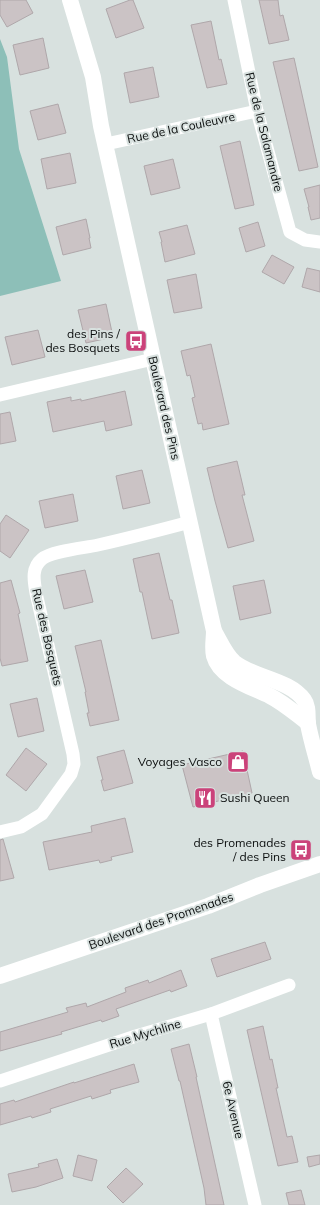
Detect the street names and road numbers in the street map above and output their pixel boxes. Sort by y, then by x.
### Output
street label: Rue de la Salamandre [242,71,287,193]
street label: Rue de la Couleuvre [126,109,236,146]
street label: Boulevard des Pins [145,355,184,461]
street label: Rue des Bosquets [29,587,66,687]
street label: Boulevard des Promenades [87,889,235,952]
street label: Rue Mychline [107,1016,182,1051]
street label: 6e Avenue [220,1080,247,1140]

